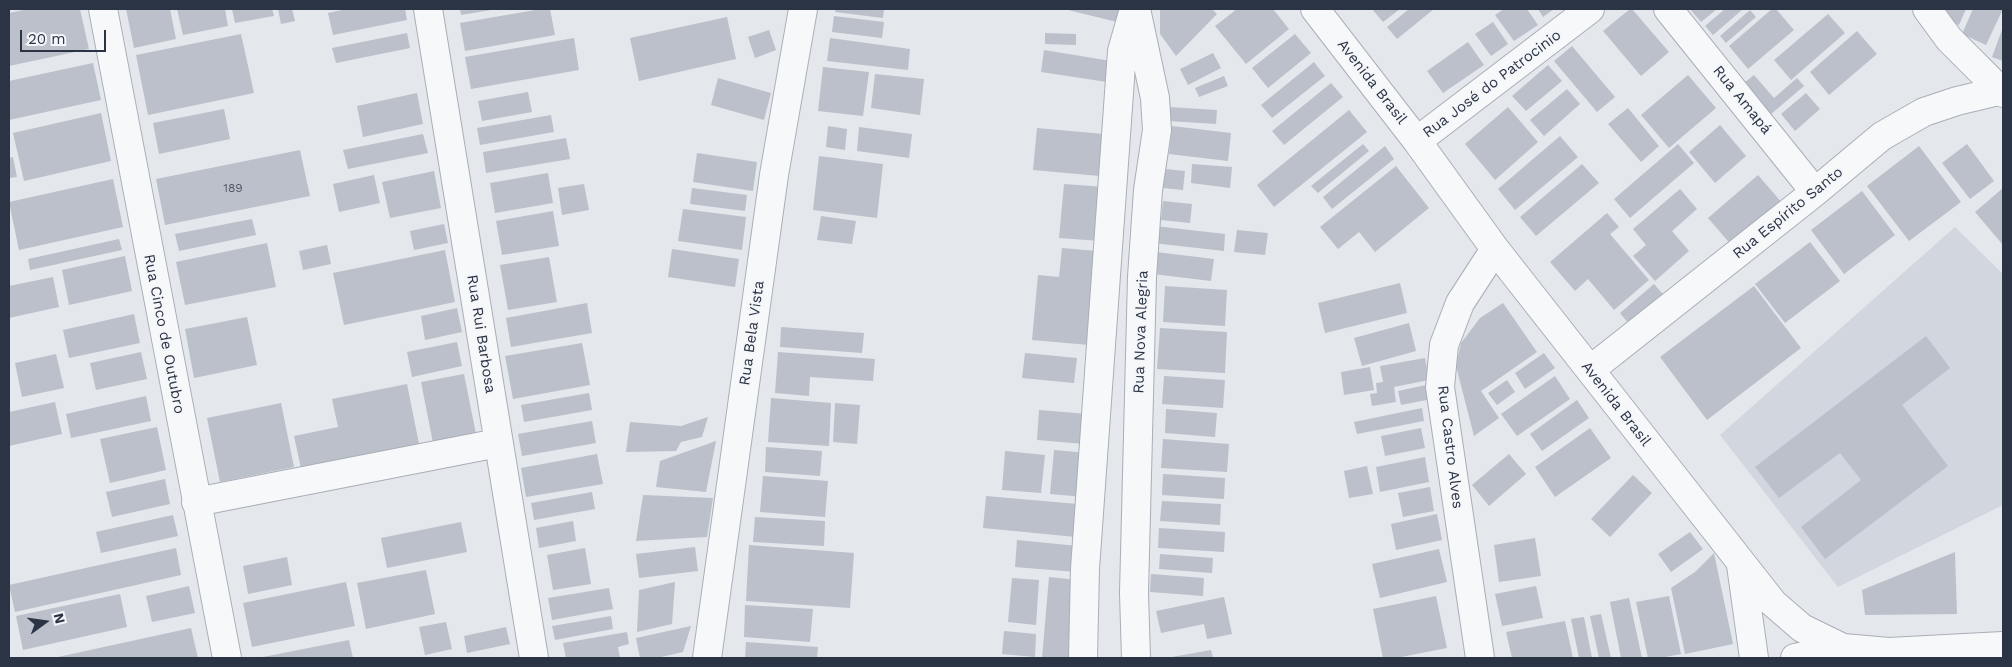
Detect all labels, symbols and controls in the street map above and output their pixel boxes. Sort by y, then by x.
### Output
scale bar [22,20,109,52]
street label: Rua José do Patrocinio [1419,26,1565,142]
text: 20 m [28,30,66,48]
street label: Avenida Brasil [1333,36,1411,128]
street label: Rua Amapá [1709,62,1775,138]
street label: Rua Espírito Santo [1729,163,1847,263]
house number: 189 [223,181,243,195]
street label: Rua Cinco de Outubro [140,253,188,415]
street label: Rua Nova Alegria [1130,270,1152,394]
street label: Rua Rui Barbosa [463,273,499,395]
street label: Rua Bela Vista [736,279,768,387]
street label: Avenida Brasil [1577,358,1655,450]
street label: Rua Castro Alves [1433,384,1467,510]
north arrow [20,597,70,647]
text: N [51,611,69,625]

